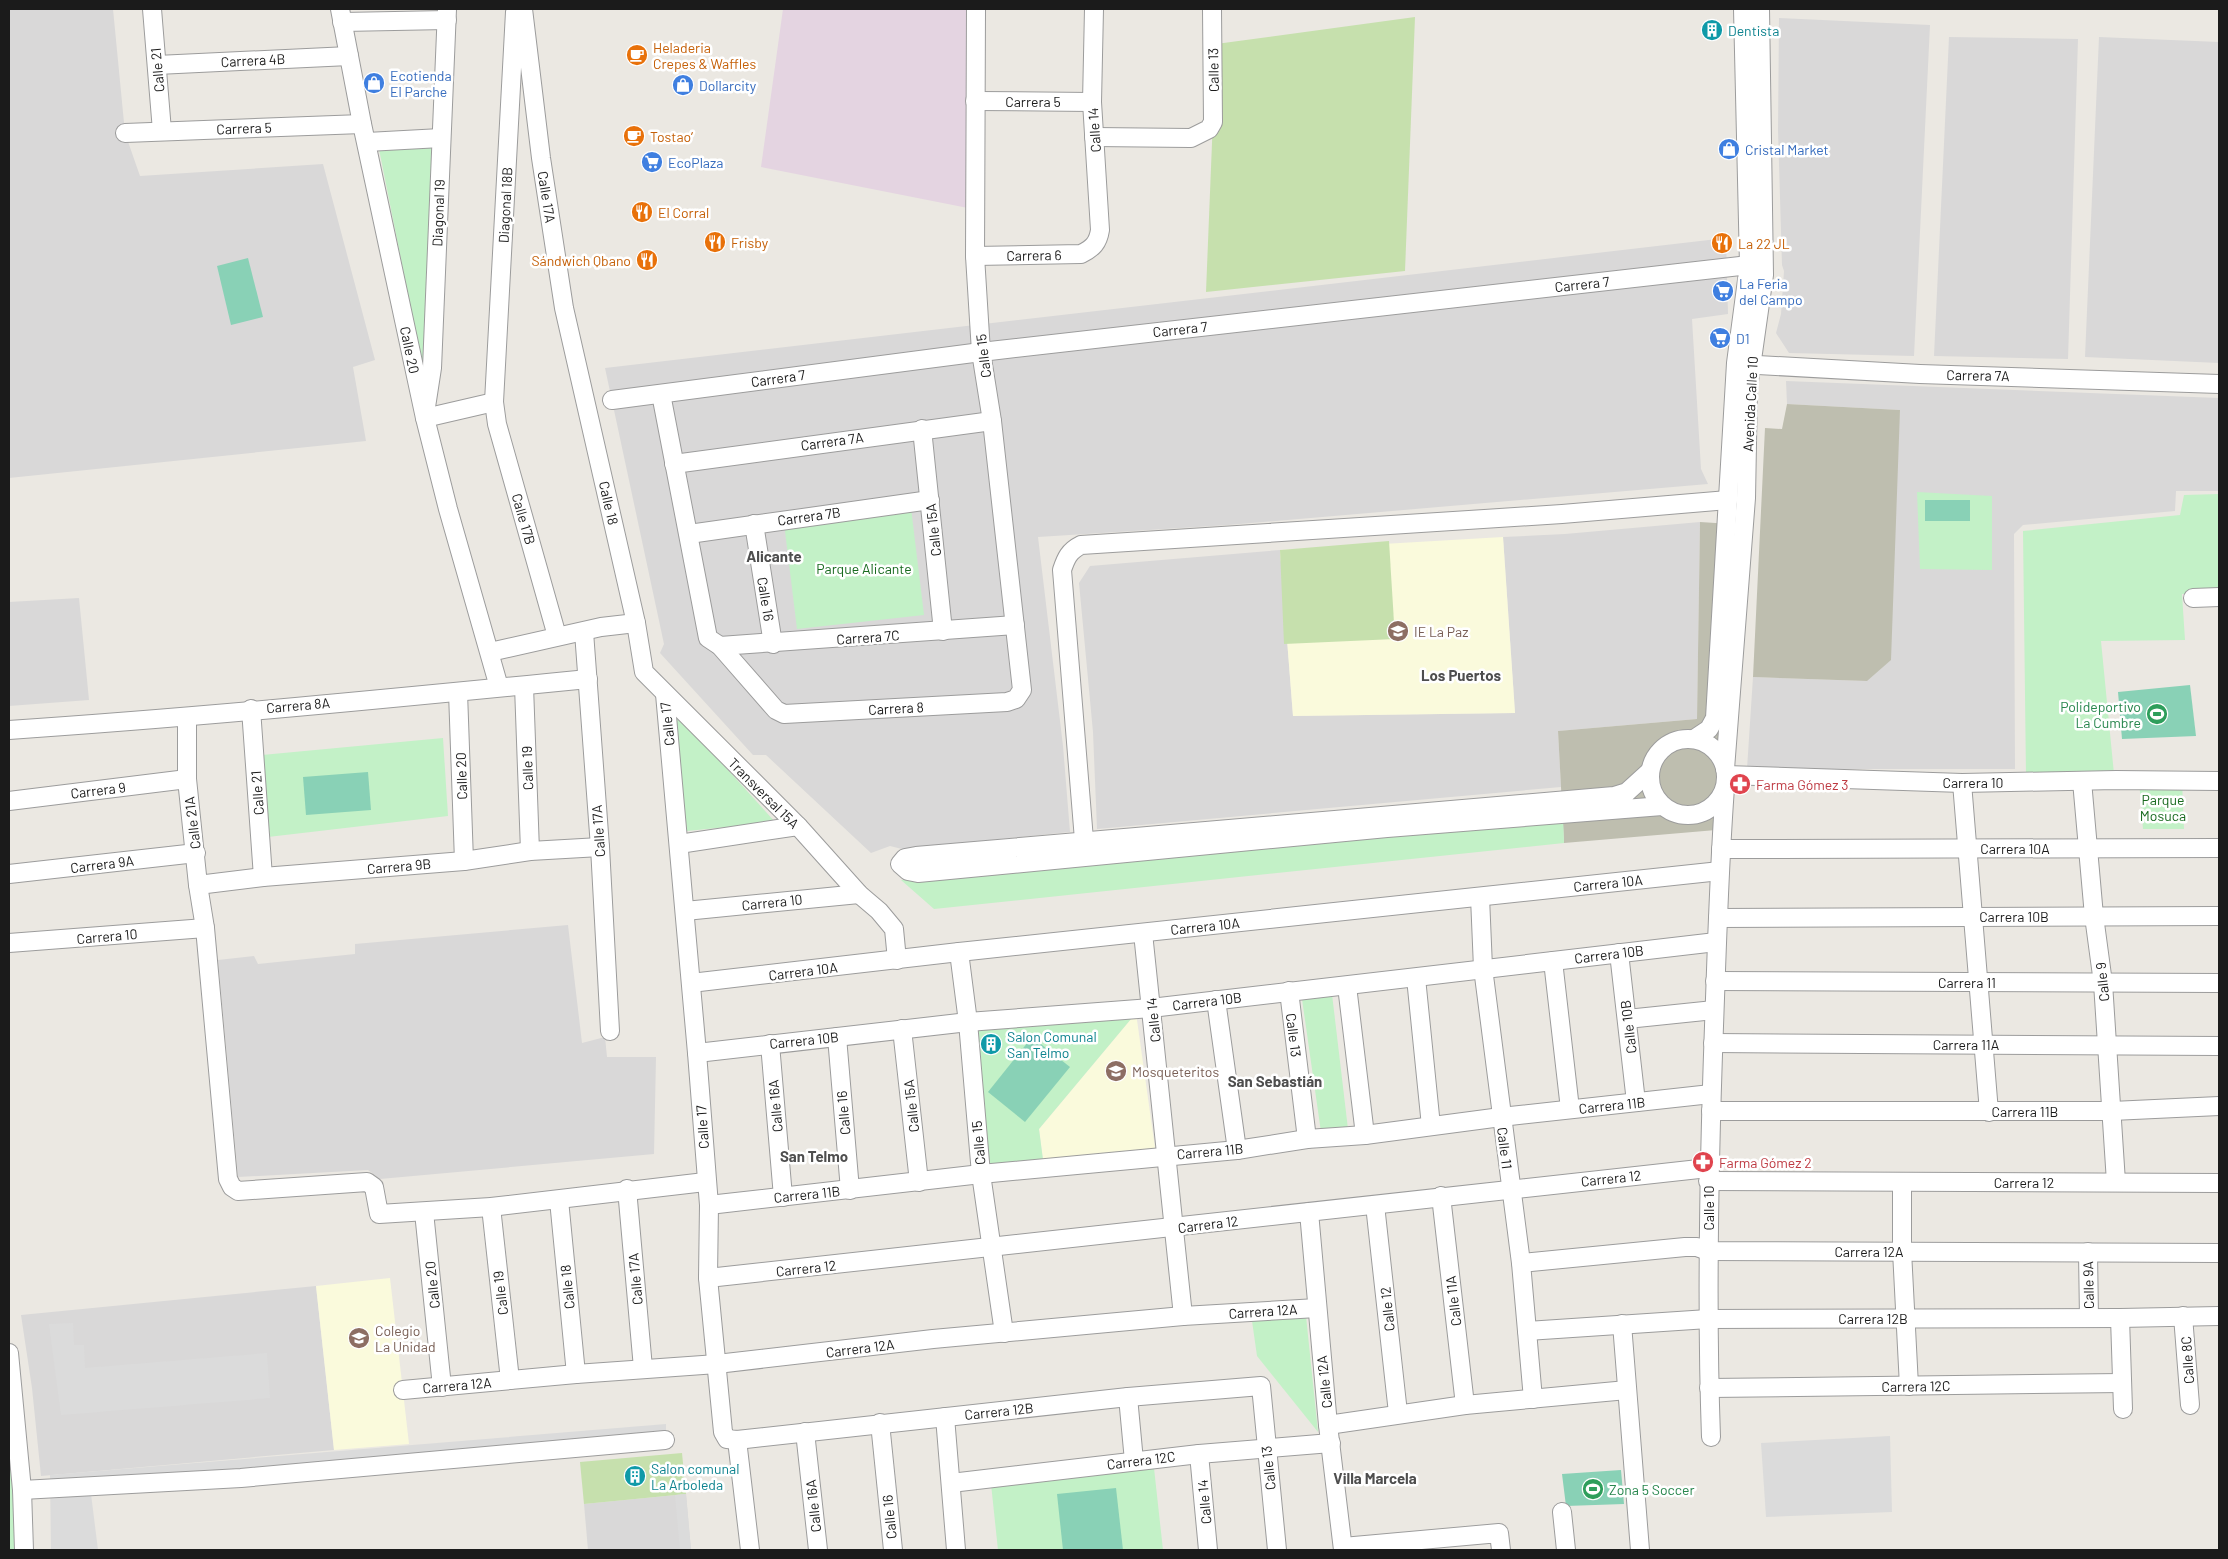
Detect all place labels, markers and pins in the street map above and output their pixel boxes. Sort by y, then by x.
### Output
building icon: Dentista [1700,18,1724,42]
place label: Dentista [1728,22,1779,39]
place label: Heladeria Crepes & Waffles [653,39,756,72]
cafe icon: Heladeria Crepes & Waffles [625,43,649,67]
place label: Ecotienda El Parche [390,67,452,100]
shop icon: Ecotienda El Parche [362,71,386,95]
shop icon: Dollarcity [671,73,695,97]
place label: Dollarcity [699,77,757,94]
cafe icon: Tostao’ [622,124,646,148]
place label: Tostao’ [650,128,693,145]
shop icon: Cristal Market [1717,137,1741,161]
place label: Cristal Market [1745,141,1829,158]
supermarket icon: EcoPlaza [640,150,664,174]
place label: EcoPlaza [668,154,723,171]
restaurant icon: El Corral [630,200,654,224]
place label: El Corral [658,204,709,221]
restaurant icon: Frisby [703,230,727,254]
restaurant icon: La 22 JL [1710,231,1734,255]
place label: Frisby [731,234,769,251]
place label: La 22 JL [1738,235,1790,252]
restaurant icon: Sándwich Qbano [635,248,659,272]
place label: Sándwich Qbano [531,252,631,269]
place label: La Feria del Campo [1739,275,1803,308]
supermarket icon: La Feria del Campo [1711,279,1735,303]
supermarket icon: D1 [1708,326,1732,350]
place label: D1 [1736,330,1750,347]
school or university icon: IE La Paz [1386,619,1410,643]
place label: IE La Paz [1414,623,1468,640]
place label: Polideportivo La Cumbre [2060,698,2141,731]
sports icon: Polideportivo La Cumbre [2145,702,2169,726]
pharmacy icon: Farma Gómez 3 [1728,772,1752,796]
place label: Farma Gómez 3 [1756,776,1849,793]
place label: Salon Comunal San Telmo [1007,1028,1097,1061]
building icon: Salon Comunal San Telmo [979,1032,1003,1056]
school or university icon: Mosqueteritos [1104,1059,1128,1083]
place label: Mosqueteritos [1132,1063,1219,1080]
pharmacy icon: Farma Gómez 2 [1691,1150,1715,1174]
place label: Farma Gómez 2 [1719,1154,1812,1171]
place label: Colegio La Unidad [375,1322,436,1355]
school or university icon: Colegio La Unidad [347,1326,371,1350]
place label: Salon comunal La Arboleda [651,1460,739,1493]
building icon: Salon comunal La Arboleda [623,1464,647,1488]
sports icon: Zona 5 Soccer [1581,1477,1605,1501]
place label: Zona 5 Soccer [1609,1481,1695,1498]

